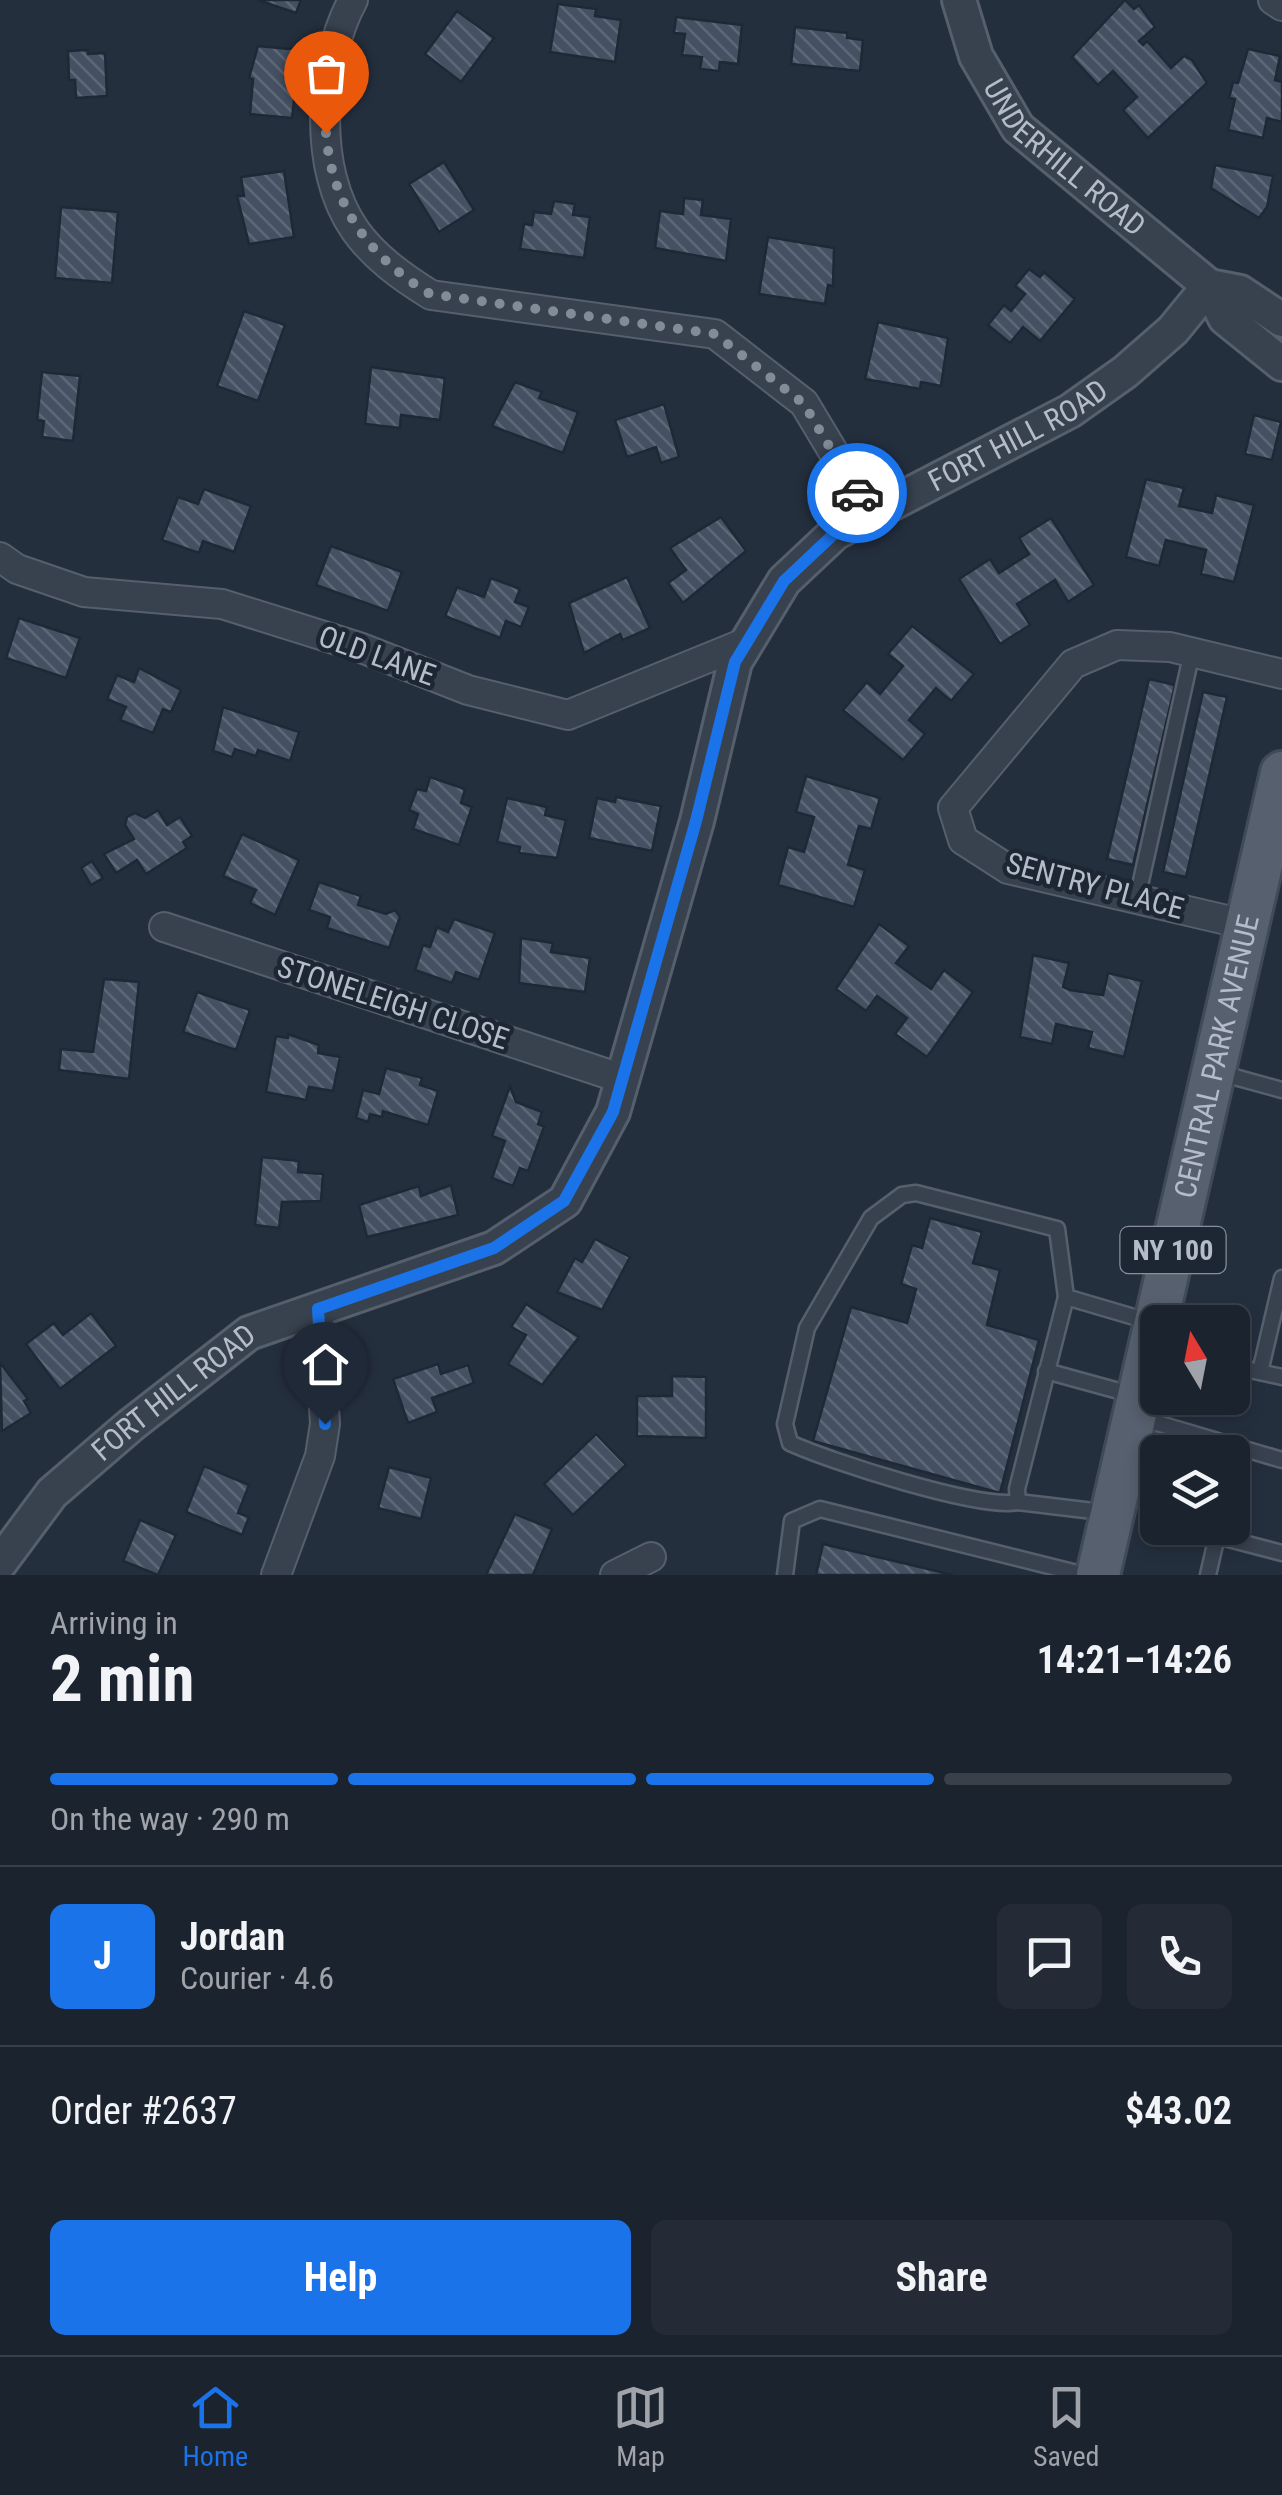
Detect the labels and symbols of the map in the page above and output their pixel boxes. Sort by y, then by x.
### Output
pin [284,31,369,134]
street label: UNDERHILL ROAD [976,73,1153,243]
street label: FORT HILL ROAD [922,372,1114,498]
courier [807,443,907,543]
street label: OLD LANE [314,618,440,693]
street label: SENTRY PLACE [1003,845,1188,926]
street label: CENTRAL PARK AVENUE [1167,911,1266,1201]
street label: STONELEIGH CLOSE [273,949,513,1056]
road number: NY 100 [1120,1227,1226,1273]
north arrow [1140,1305,1250,1415]
street label: FORT HILL ROAD [85,1317,262,1468]
pin [283,1322,368,1425]

